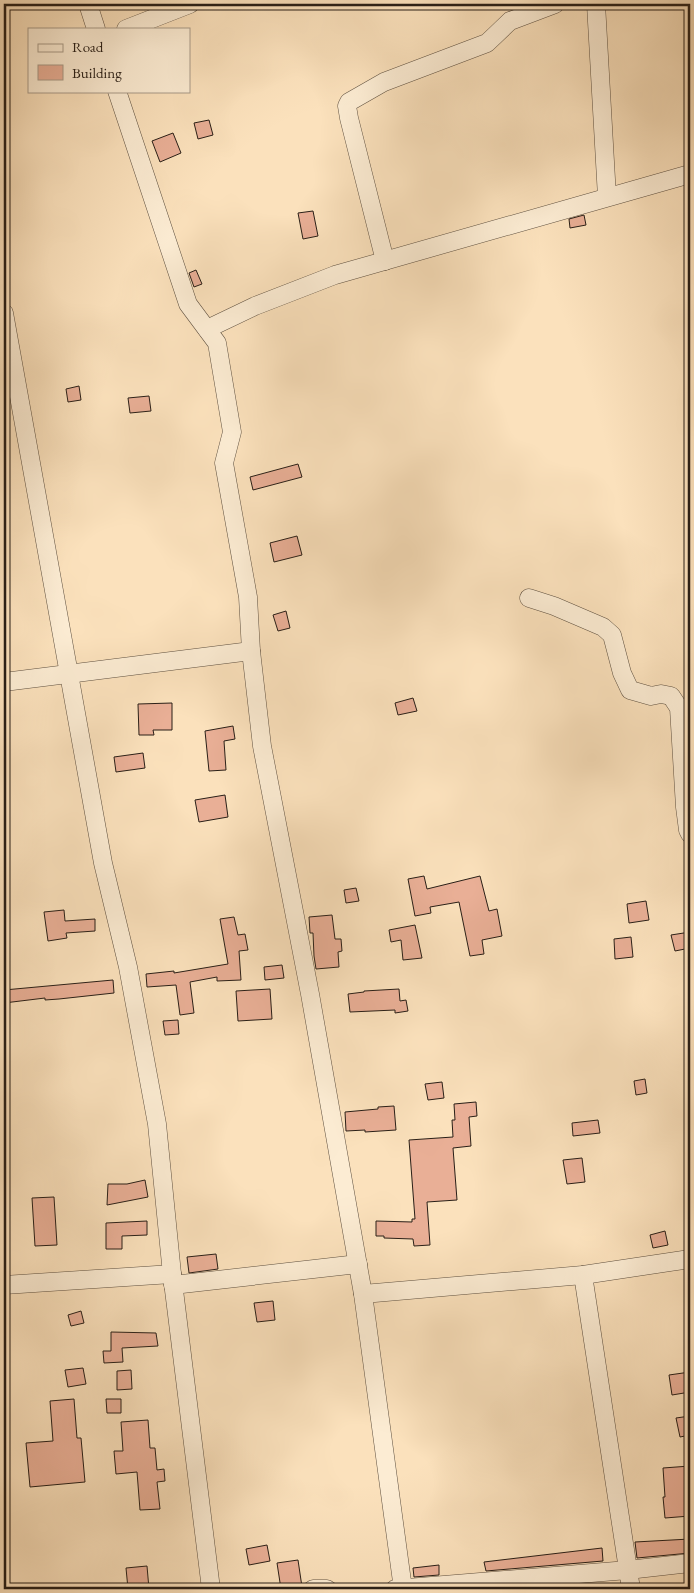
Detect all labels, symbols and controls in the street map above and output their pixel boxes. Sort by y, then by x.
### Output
legend [28,28,190,92]
text: Road [72,37,104,56]
text: Building [72,63,122,82]

